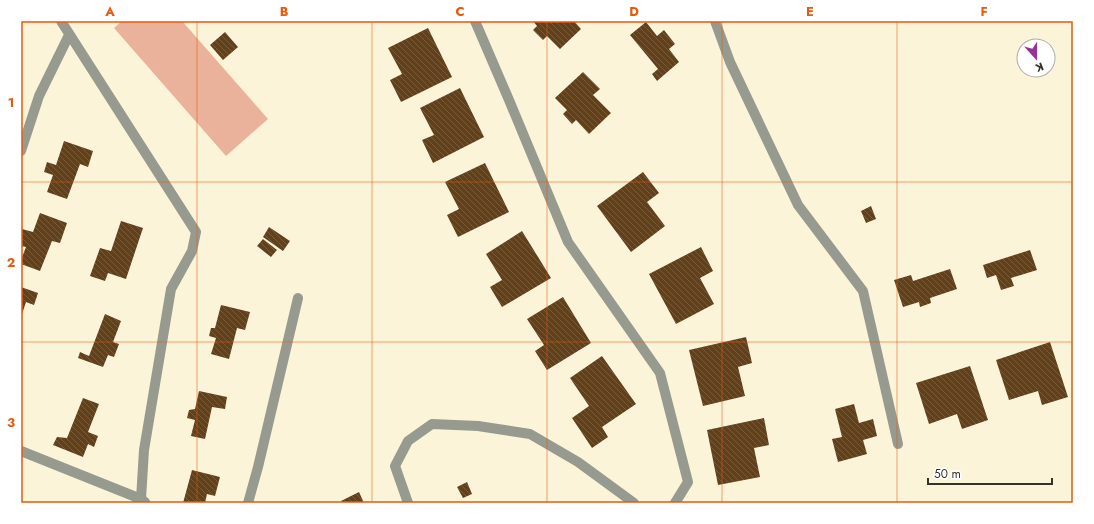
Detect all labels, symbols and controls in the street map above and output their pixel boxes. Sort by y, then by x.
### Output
text: A [104,2,115,21]
text: B [280,2,289,21]
text: C [455,2,465,21]
text: D [629,2,639,21]
text: E [806,2,814,21]
text: F [980,2,988,21]
north arrow [1016,38,1056,78]
text: K [1033,58,1046,76]
text: 1 [8,93,14,112]
text: 2 [7,253,15,272]
text: 3 [7,413,15,432]
scale bar [928,460,1052,486]
text: 50 m [934,465,961,483]

